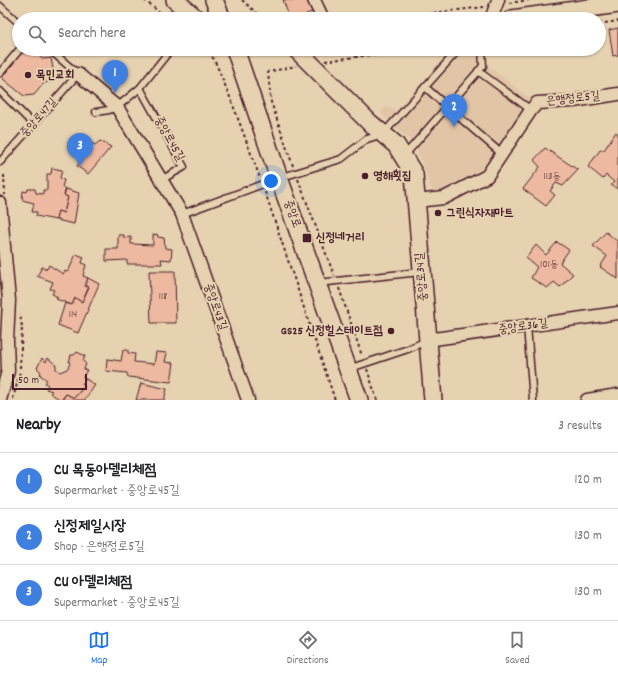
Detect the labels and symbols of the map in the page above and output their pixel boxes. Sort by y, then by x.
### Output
pin: 1 [102,60,128,93]
place label: 목민교회 [36,67,75,84]
marker: 목민교회 [23,70,33,80]
street label: 은행정로5길 [545,88,601,110]
street label: 중앙로47길 [17,94,62,142]
pin: 2 [441,94,467,127]
street label: 중앙로45길 [150,113,189,165]
pin: 3 [67,133,93,166]
place label: 영해횟집 [373,168,412,185]
house number: 113동 [544,170,560,184]
your location [261,171,281,191]
marker: 영해횟집 [360,171,370,181]
street label: 중앙로 [279,197,305,231]
place label: 그린식자재마트 [446,205,514,222]
marker: 그린식자재마트 [433,208,443,218]
place label: 신정네거리 [316,230,364,247]
marker: 신정네거리 [301,232,313,244]
street label: 중앙로34길 [411,252,433,302]
house number: 101동 [540,258,558,272]
street label: 중앙로43길 [199,281,231,333]
house number: 118 [159,290,167,304]
house number: 114 [69,308,77,322]
street label: 중앙로36길 [497,315,549,339]
place label: GS25 신정힐스테이트점 [281,323,383,340]
marker: GS25 신정힐스테이트점 [386,326,396,336]
scale bar [12,372,87,391]

